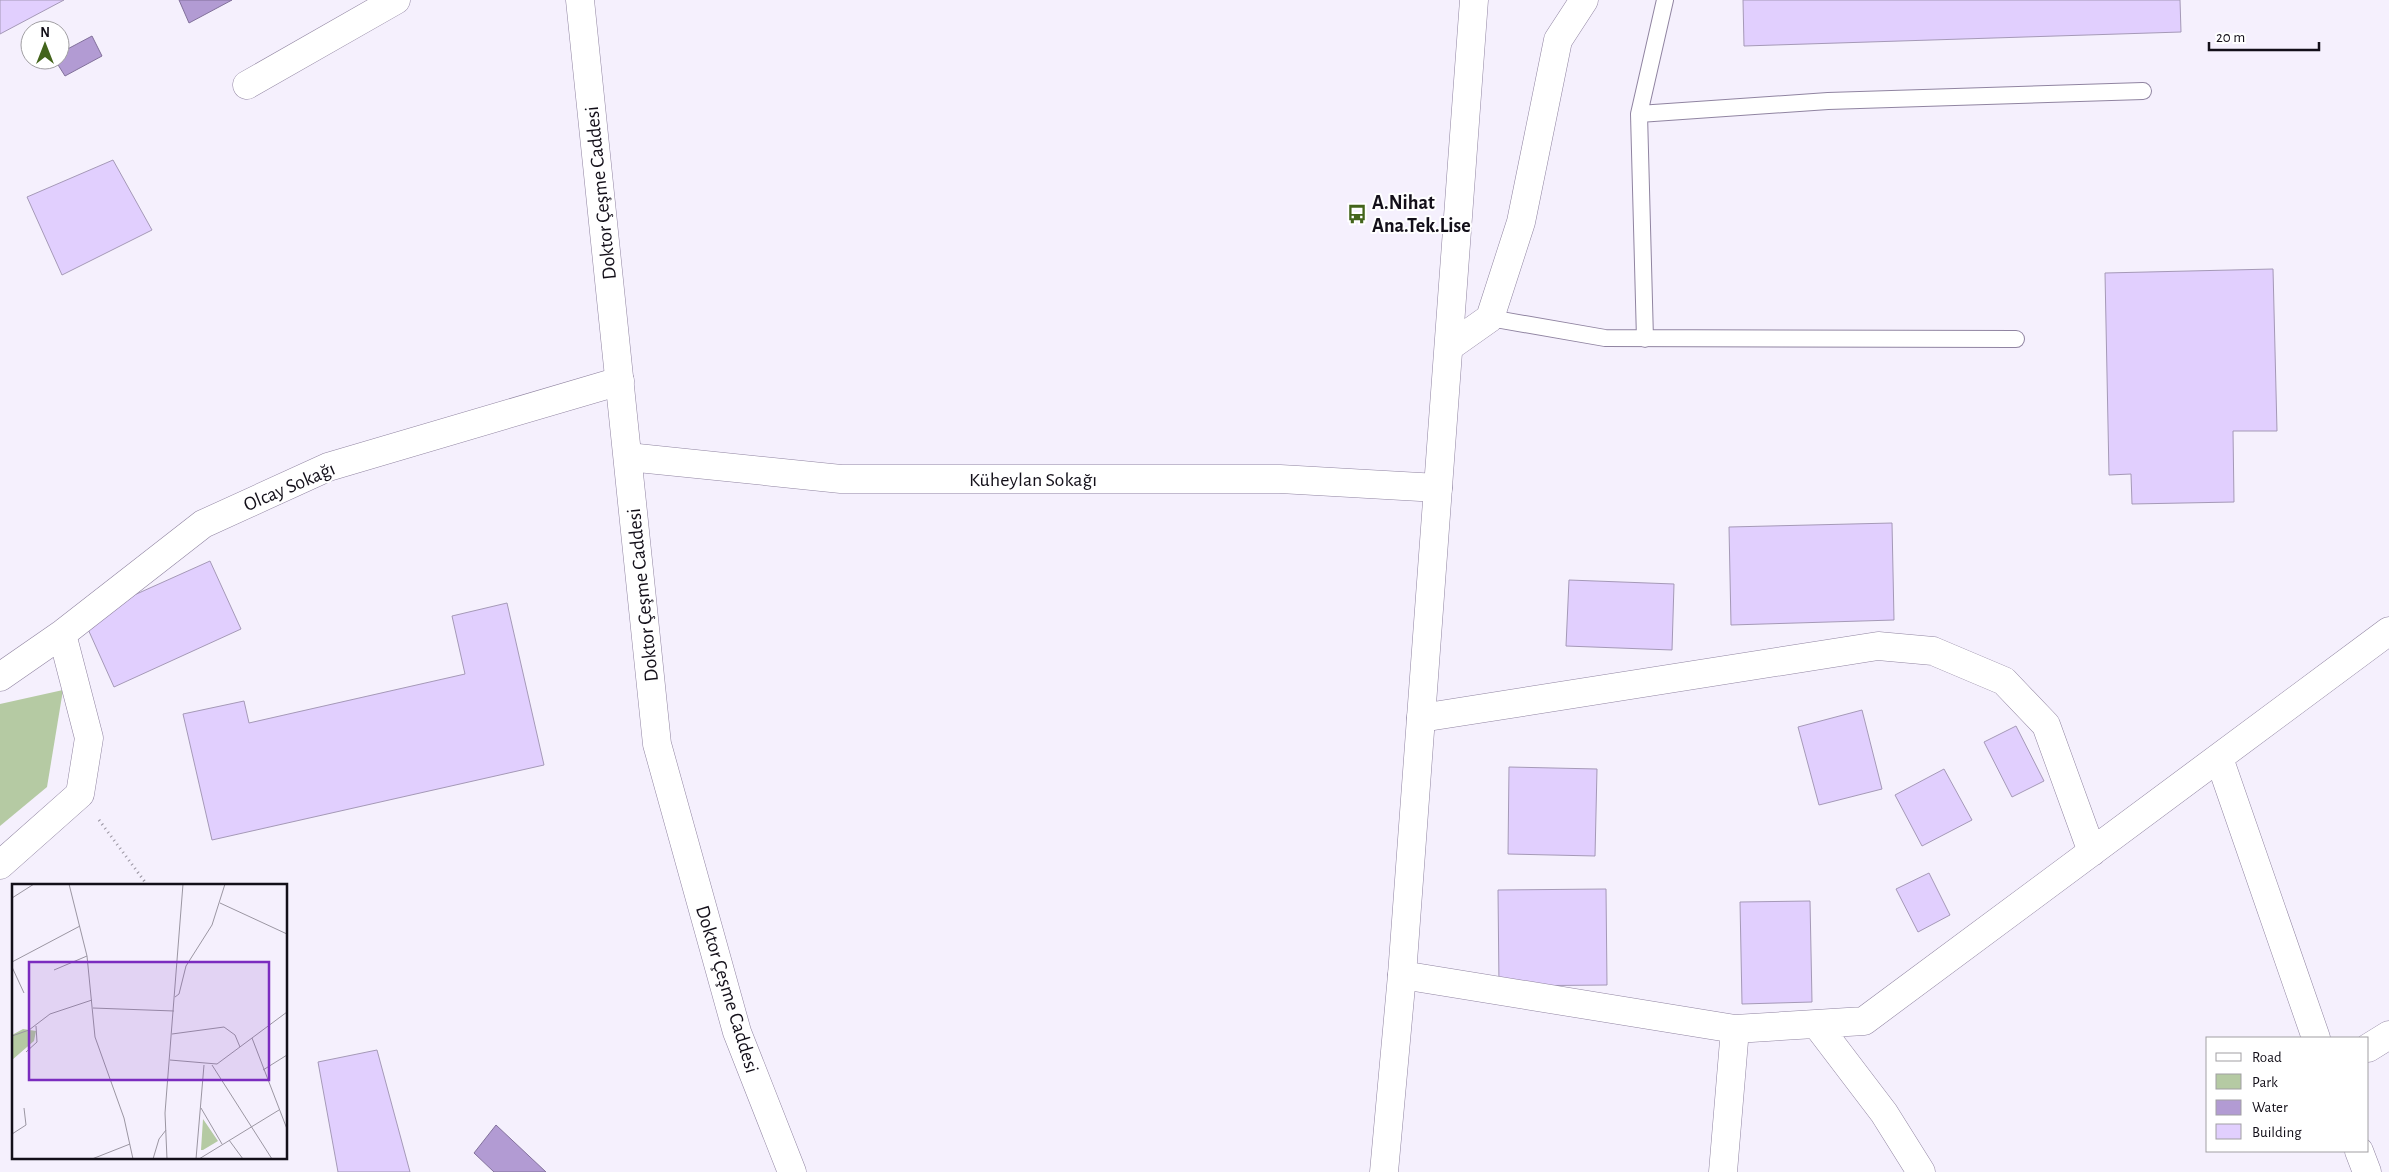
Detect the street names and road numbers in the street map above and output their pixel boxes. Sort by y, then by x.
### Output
street label: Doktor Çeşme Caddesi [582,105,620,281]
street label: Olcay Sokağı [241,459,338,515]
street label: Küheylan Sokağı [969,470,1097,490]
street label: Doktor Çeşme Caddesi [624,507,662,683]
street label: Doktor Çeşme Caddesi [692,903,762,1076]

